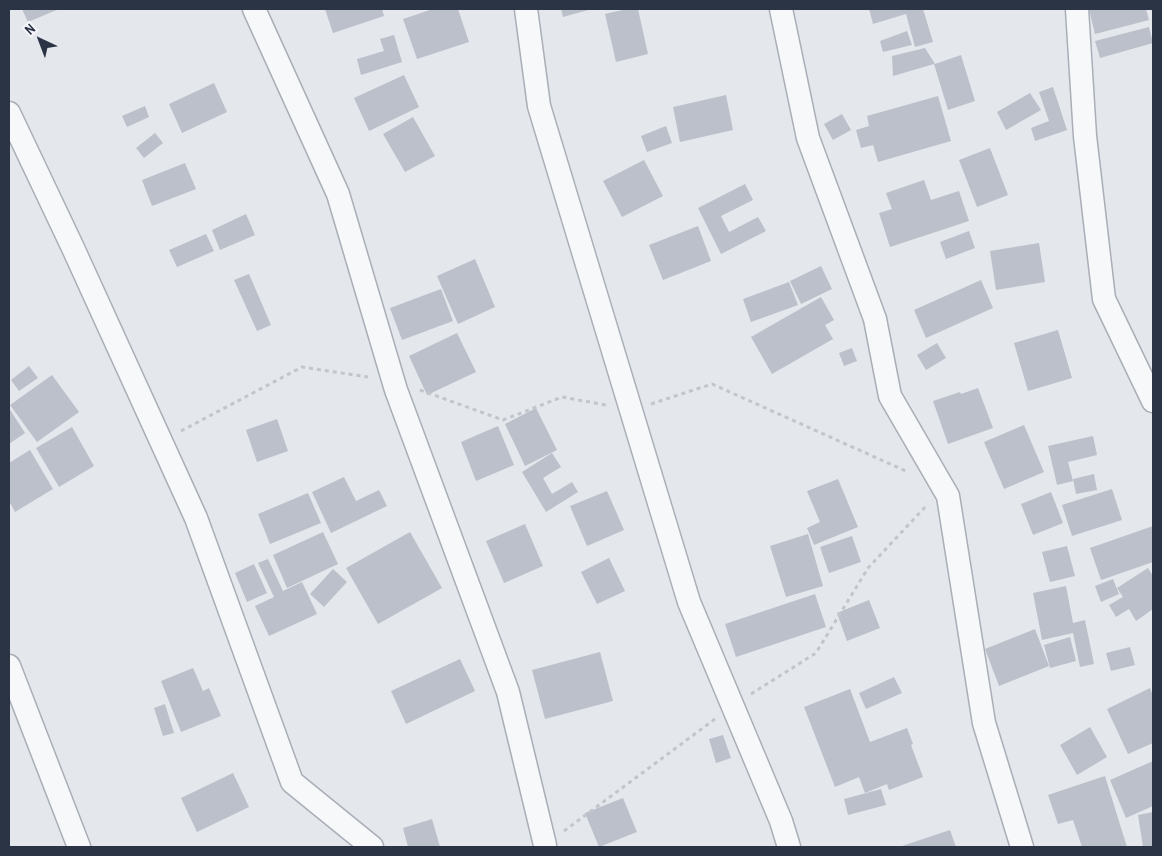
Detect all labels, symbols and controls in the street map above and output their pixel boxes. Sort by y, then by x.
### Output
north arrow [15,15,65,65]
text: N [21,20,39,38]

